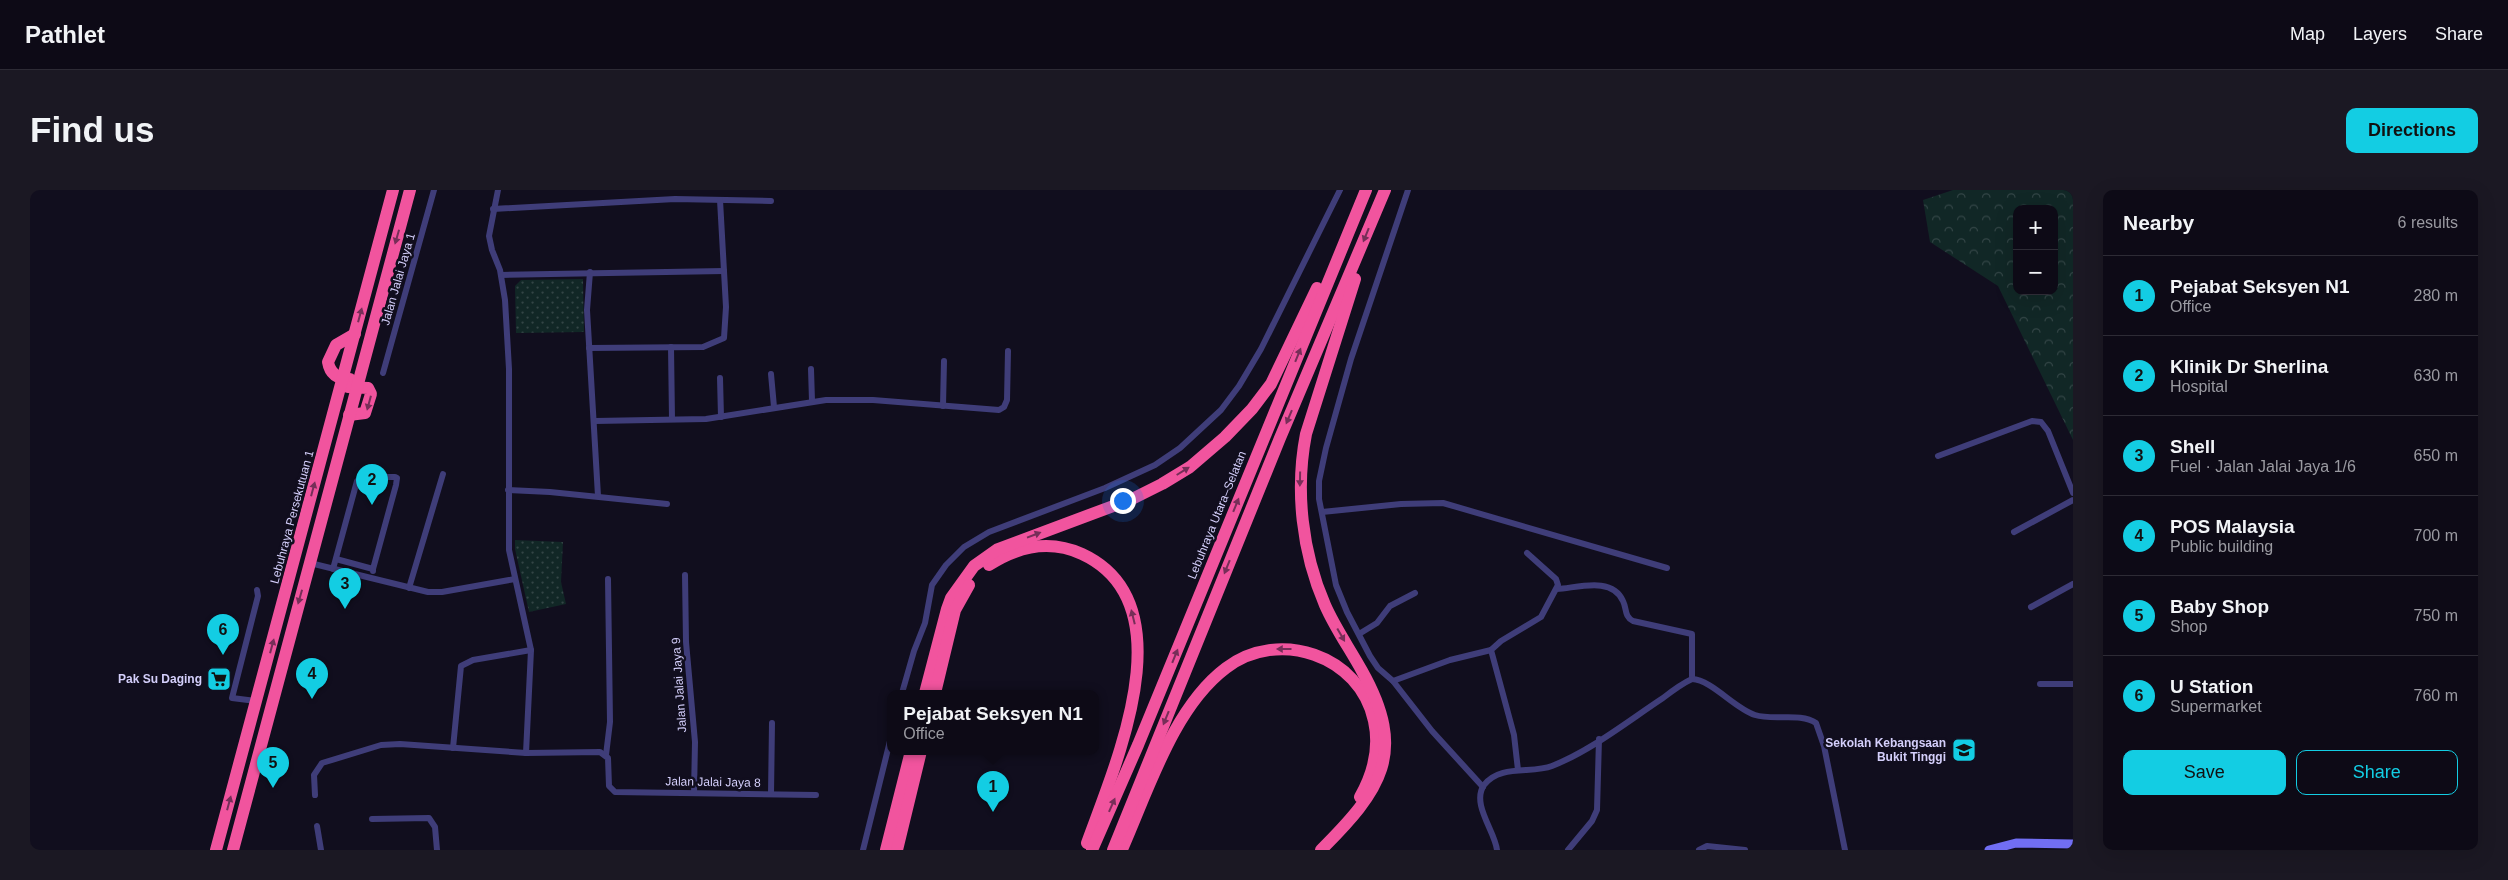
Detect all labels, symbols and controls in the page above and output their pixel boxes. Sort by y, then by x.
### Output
text: Pathlet [25,21,105,48]
text: Map [2290,24,2325,44]
text: Layers [2353,24,2407,44]
text: Share [2435,24,2483,44]
button: Directions [2346,108,2478,153]
text: Find us [30,110,154,149]
map controls [2013,205,2058,295]
button: + [2013,205,2058,250]
text: Nearby [2123,211,2194,234]
text: 6 results [2398,214,2458,231]
one-way arrow [1362,228,1370,242]
one-way arrow [393,229,401,245]
street label: Jalan Jalai Jaya 1 [378,231,418,327]
button: − [2013,250,2058,295]
text: Pejabat Seksyen N1 [2170,276,2350,297]
text: 1 [2135,287,2143,304]
text: 280 m [2414,287,2458,304]
text: Office [2170,298,2212,315]
one-way arrow [357,308,365,323]
one-way arrow [1294,347,1302,362]
text: Klinik Dr Sherlina [2170,356,2328,377]
text: 2 [2135,367,2143,384]
text: 630 m [2414,367,2458,384]
text: Hospital [2170,378,2228,395]
one-way arrow [364,395,372,410]
one-way arrow [1285,410,1293,424]
text: Shell [2170,436,2215,457]
text: 3 [2135,447,2143,464]
text: 650 m [2414,447,2458,464]
street label: Lebuhraya Persekutuan 1 [267,449,317,585]
street label: Lebuhraya Utara–Selatan [1185,449,1249,581]
text: Fuel · Jalan Jalai Jaya 1/6 [2170,458,2356,475]
pin: 2 [356,464,388,505]
one-way arrow [1176,466,1189,476]
one-way arrow [1296,472,1304,488]
one-way arrow [310,482,318,497]
your location [1110,488,1136,514]
one-way arrow [1233,498,1241,512]
text: POS Malaysia [2170,516,2295,537]
text: 4 [2135,527,2143,544]
text: 700 m [2414,527,2458,544]
one-way arrow [1026,530,1041,538]
text: Public building [2170,538,2273,555]
one-way arrow [1223,560,1231,574]
pin: 3 [329,568,361,609]
one-way arrow [296,590,304,605]
text: Baby Shop [2170,596,2269,617]
text: 5 [2135,607,2143,624]
text: 750 m [2414,607,2458,624]
one-way arrow [1129,610,1137,625]
pin: 6 [207,614,239,655]
text: Shop [2170,618,2207,635]
one-way arrow [1336,628,1345,641]
street label: Jalan Jalai Jaya 9 [669,637,689,733]
one-way arrow [268,639,276,654]
one-way arrow [1276,645,1292,653]
one-way arrow [1171,649,1179,663]
pin: 4 [296,658,328,699]
supermarket icon: Pak Su Daging [206,666,232,692]
place label: Pak Su Daging [118,672,202,686]
text: U Station [2170,676,2253,697]
text: 6 [2135,687,2143,704]
text: 760 m [2414,687,2458,704]
popup [887,690,1099,755]
text: Supermarket [2170,698,2262,715]
text: Pejabat Seksyen N1 [903,703,1083,724]
one-way arrow [1162,711,1170,725]
text: Office [903,725,945,742]
place label: Sekolah Kebangsaan Bukit Tinggi [1825,736,1946,764]
school or university icon: Sekolah Kebangsaan Bukit Tinggi [1951,737,1977,763]
pin: 5 [257,747,289,788]
button: Save [2123,750,2286,795]
button: Share [2296,750,2458,795]
pin: 1 [977,771,1009,812]
street label: Jalan Jalai Jaya 8 [665,774,761,790]
one-way arrow [225,795,233,810]
one-way arrow [1108,798,1116,812]

